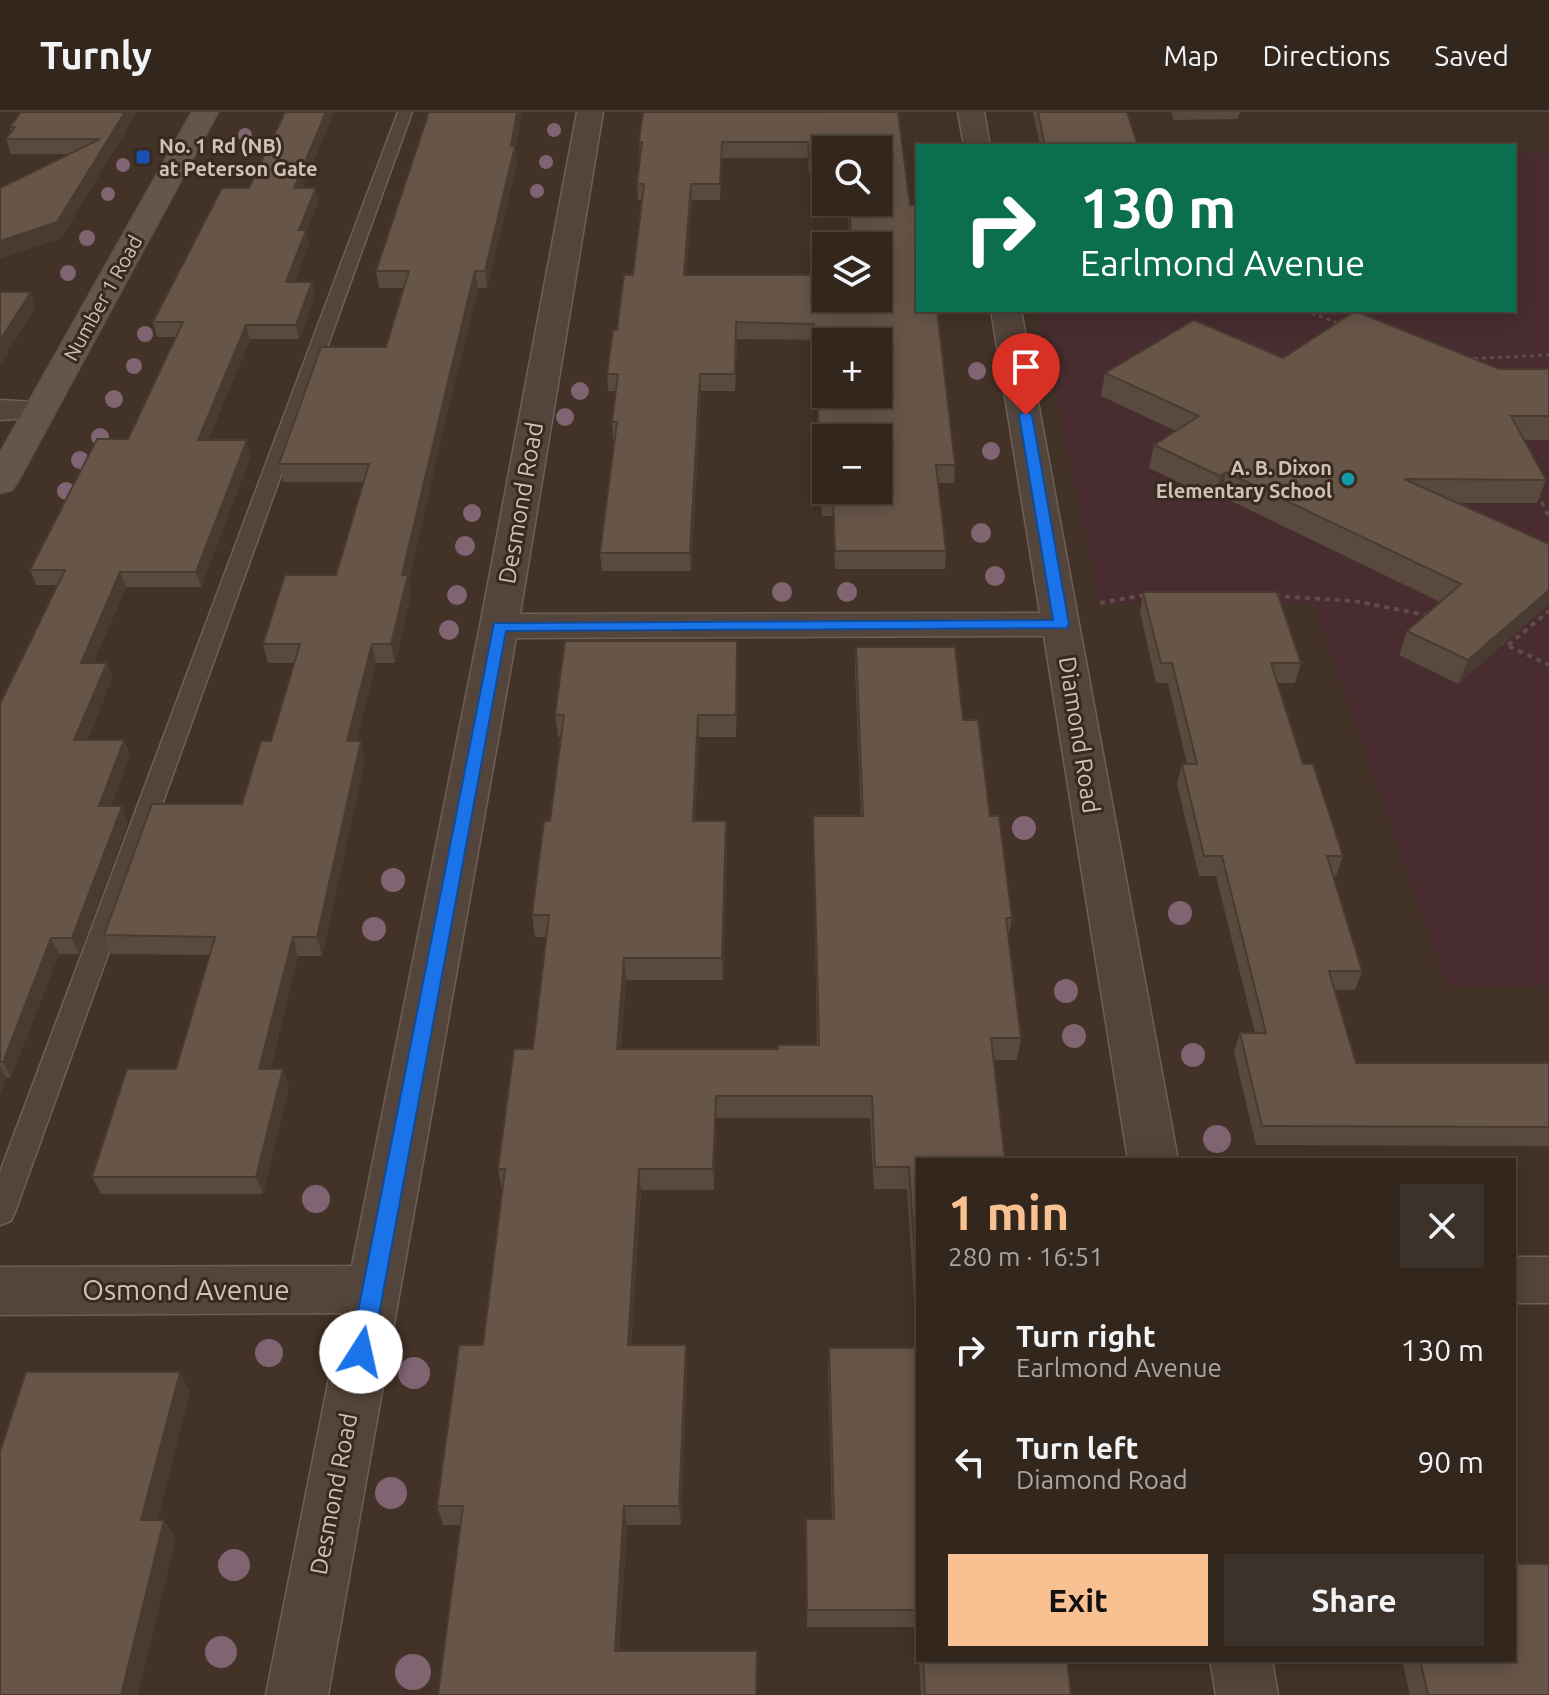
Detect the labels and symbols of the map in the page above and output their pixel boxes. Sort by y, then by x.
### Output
place label: No. 1 Rd (NB) at Peterson Gate [159,134,318,180]
marker: No. 1 Rd (NB) at Peterson Gate [134,148,152,166]
street label: Number 1 Road [59,231,147,364]
pin [992,333,1060,415]
street label: Desmond Road [493,420,548,586]
place label: A. B. Dixon Elementary School [1156,456,1332,502]
marker: A. B. Dixon Elementary School [1339,470,1357,488]
street label: Diamond Road [1054,655,1105,815]
street label: Osmond Avenue [82,1274,290,1305]
position arrow [319,1310,403,1394]
street label: Desmond Road [305,1411,362,1577]

